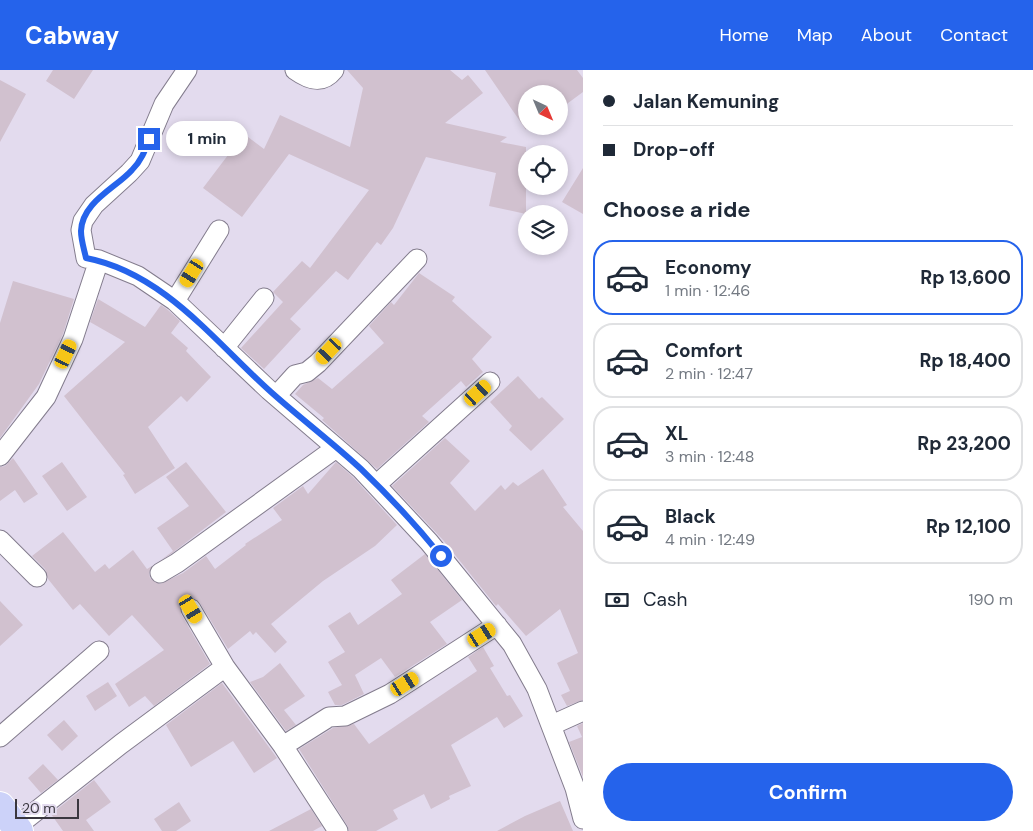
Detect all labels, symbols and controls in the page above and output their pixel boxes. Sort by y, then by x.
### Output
text: Cabway [25,20,119,51]
text: Home [719,23,769,47]
text: Map [797,23,833,47]
text: About [861,23,912,47]
text: Contact [940,23,1008,47]
north arrow [518,85,568,135]
map controls [518,85,568,255]
text: Jalan Kemuning [633,89,779,114]
callout: 1 min [166,122,249,156]
route end [138,128,160,150]
text: 1 min [188,128,226,149]
text: Drop-off [633,137,715,162]
button: locate [518,145,568,195]
text: Choose a ride [603,195,751,224]
button: layers [518,205,568,255]
icon: car [605,255,650,300]
text: Economy [665,255,752,280]
car [177,256,206,290]
text: Rp 13,600 [920,265,1011,290]
text: 1 min · 12:46 [665,280,750,301]
car [313,335,344,367]
car [52,337,79,371]
icon: car [605,338,650,383]
text: Comfort [665,338,743,363]
text: Rp 18,400 [919,348,1011,373]
text: 2 min · 12:47 [665,363,753,384]
car [461,377,494,409]
icon: car [605,421,650,466]
text: XL [665,421,688,446]
text: Rp 23,200 [917,431,1011,456]
text: 3 min · 12:48 [665,446,755,467]
icon: car [605,504,650,549]
text: Black [665,504,716,529]
text: Rp 12,100 [926,514,1011,539]
text: 4 min · 12:49 [665,529,755,550]
route start [430,545,452,567]
icon: cash [603,586,631,614]
text: Cash [643,587,687,612]
text: 190 m [969,589,1013,610]
car [176,592,205,626]
car [465,621,498,649]
car [388,670,421,698]
button: Confirm [603,763,1013,821]
scale bar [15,796,79,819]
text: 20 m [22,799,56,817]

